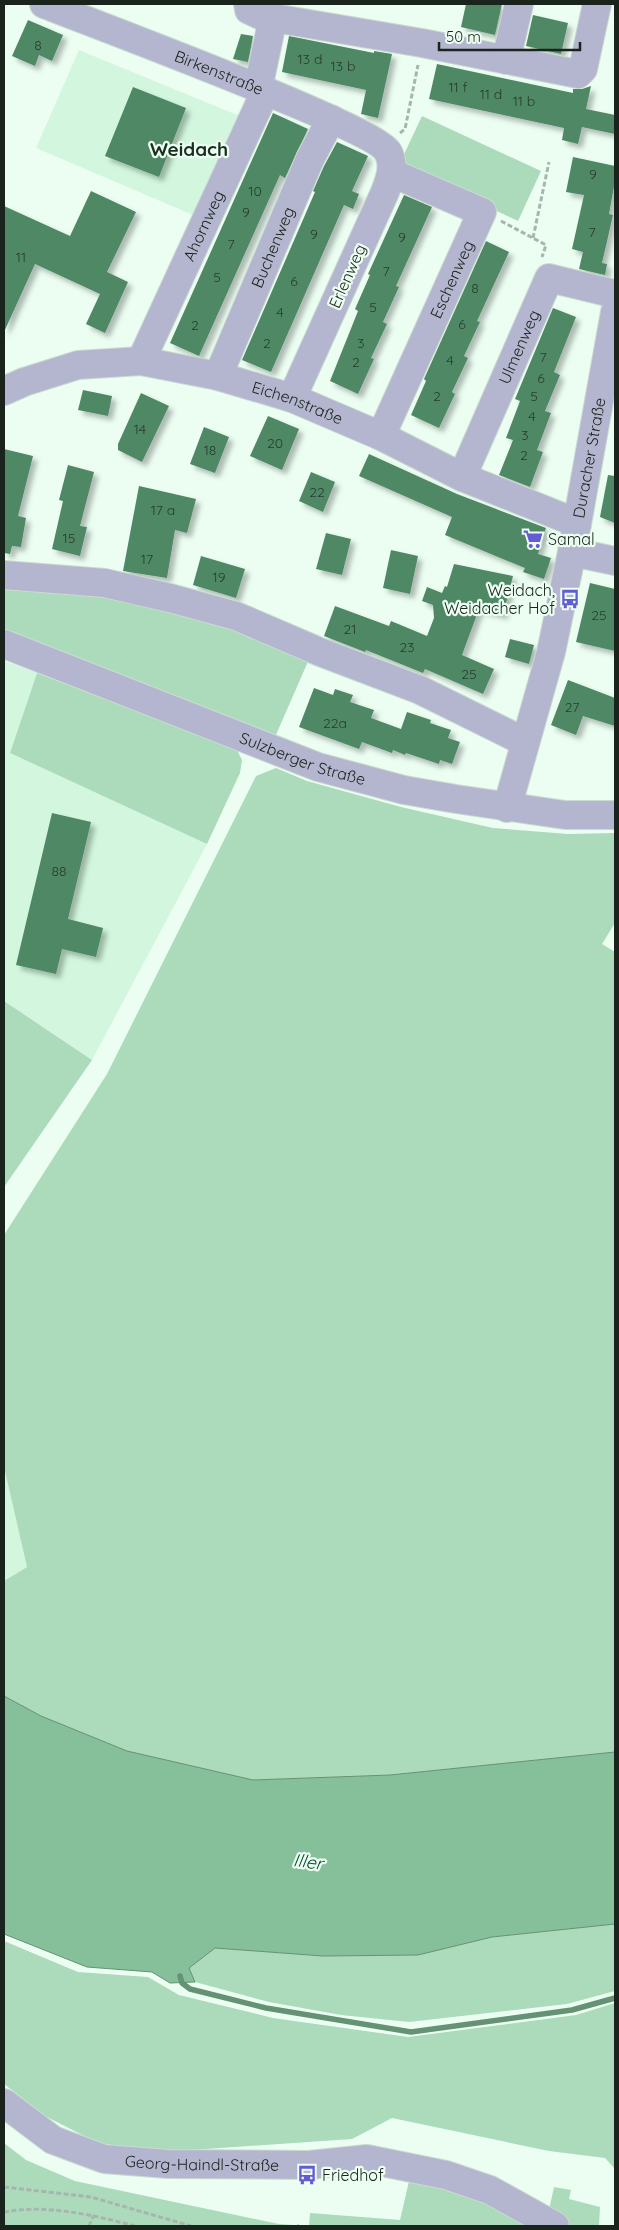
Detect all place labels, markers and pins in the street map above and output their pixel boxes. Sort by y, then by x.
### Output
supermarket icon: Samal [522,528,544,550]
place label: Samal [548,529,595,549]
place label: Weidach, Weidacher Hof [444,580,555,618]
bus stop icon: Weidach, Weidacher Hof [559,588,581,610]
bus stop icon: Friedhof [296,2164,318,2186]
place label: Friedhof [322,2165,384,2185]

